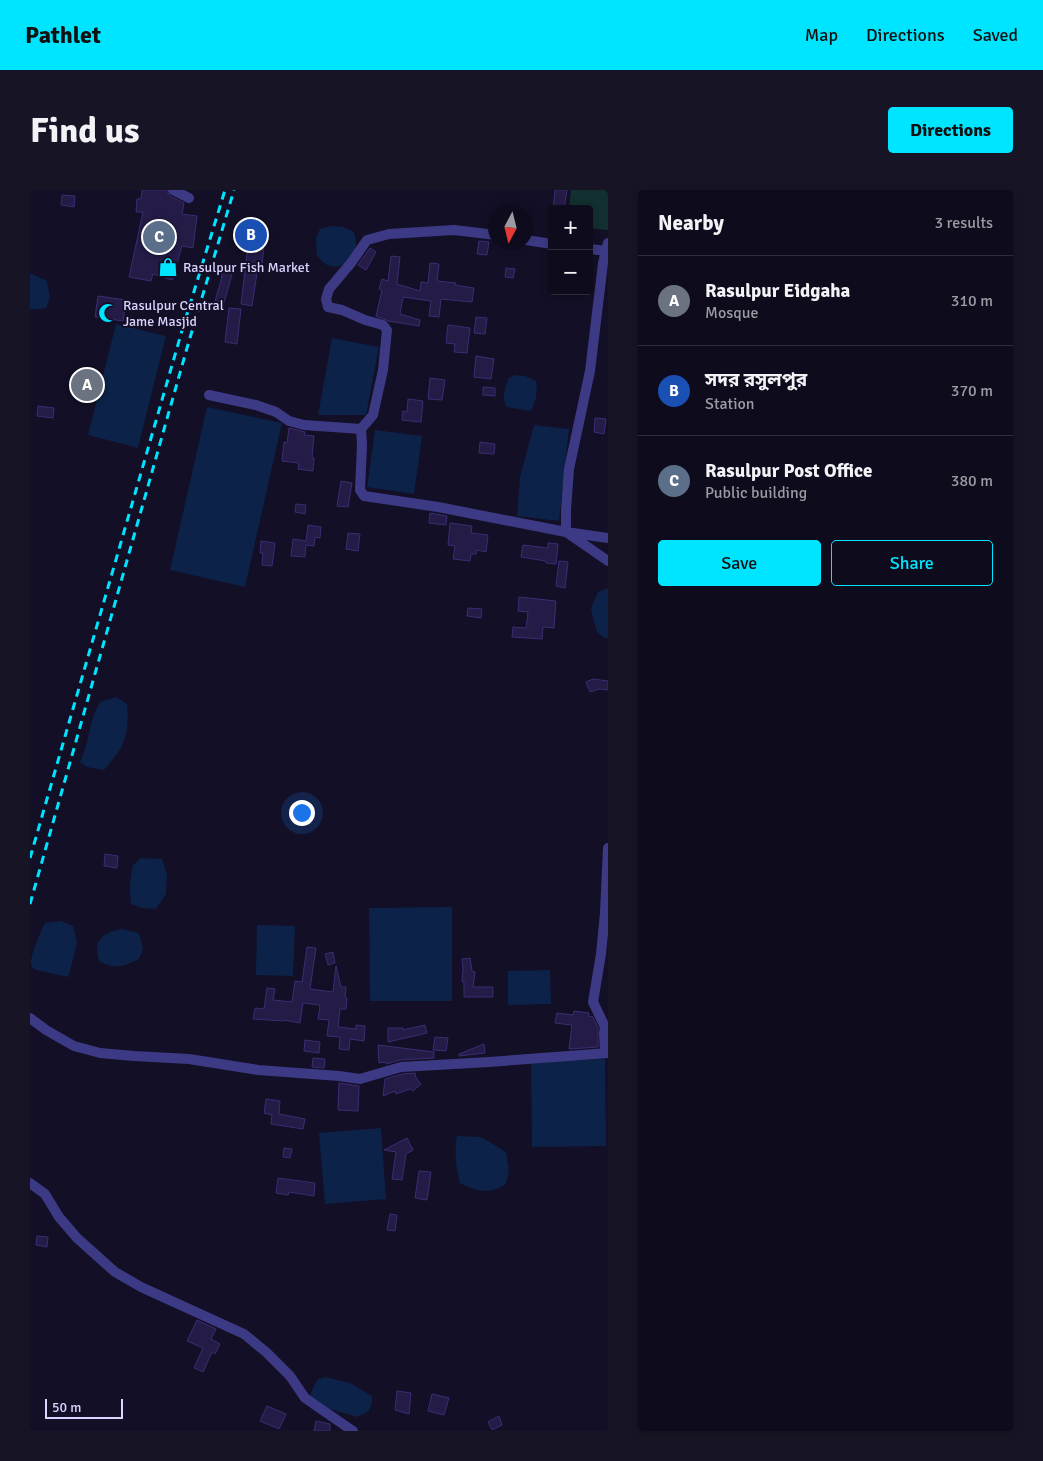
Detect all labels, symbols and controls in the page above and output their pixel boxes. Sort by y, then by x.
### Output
text: Pathlet [25,20,101,50]
text: Map [805,24,838,46]
text: Directions [866,24,945,46]
text: Saved [973,24,1018,46]
button: Directions [888,107,1013,153]
text: Find us [30,109,140,152]
north arrow [488,205,533,250]
map controls [548,205,593,295]
button: + [548,205,593,250]
text: Nearby [658,210,724,236]
text: 3 results [934,213,993,233]
pin: B [235,216,267,254]
pin: C [143,218,175,256]
button: − [548,250,593,295]
shop icon: Rasulpur Fish Market [157,256,179,278]
place label: Rasulpur Fish Market [183,259,310,276]
text: Rasulpur Eidgaha [705,279,850,303]
text: A [669,291,679,311]
text: 310 m [951,291,993,311]
place label: Rasulpur Central Jame Masjid [123,297,224,330]
mosque icon: Rasulpur Central Jame Masjid [97,302,119,324]
text: Mosque [705,303,758,323]
pin: A [71,366,103,404]
text: সদর রসুলপুর [705,368,807,392]
text: B [669,381,679,401]
text: 370 m [951,381,993,401]
text: Station [705,394,755,414]
text: Rasulpur Post Office [705,459,872,483]
text: C [669,471,679,491]
text: 380 m [951,471,993,491]
text: Public building [705,483,807,503]
button: Save [658,540,821,586]
button: Share [831,540,993,586]
your location [289,800,315,826]
scale bar [45,1396,122,1419]
text: 50 m [52,1399,81,1416]

